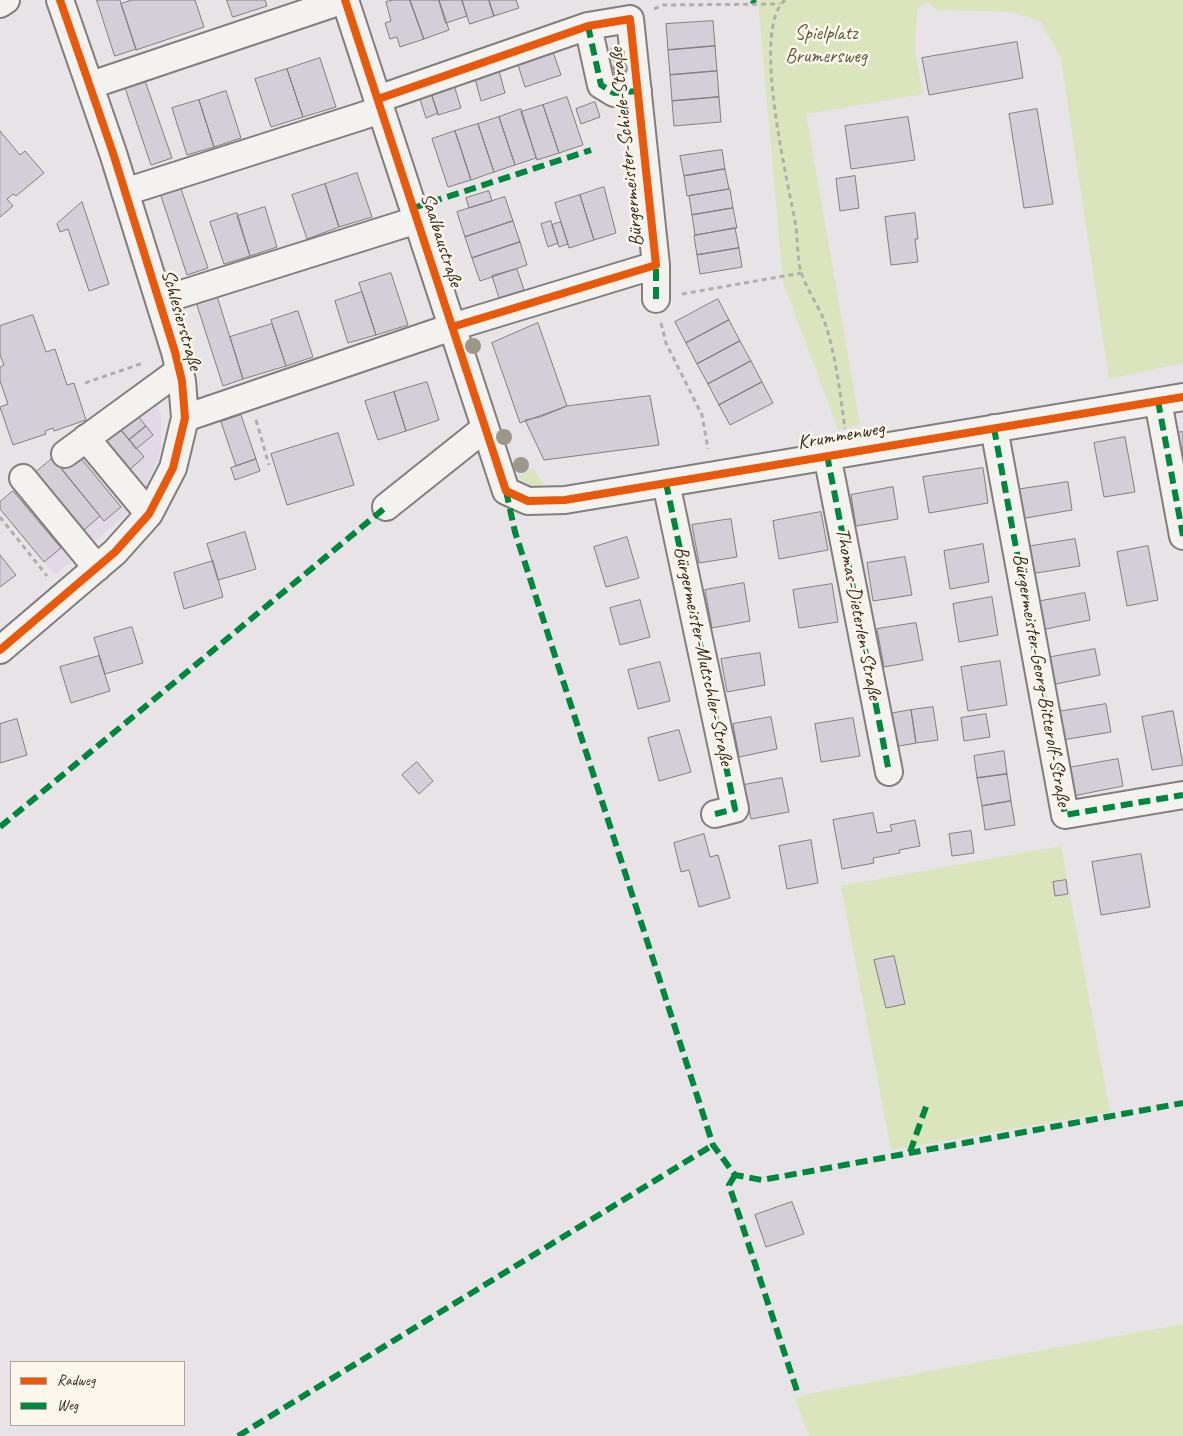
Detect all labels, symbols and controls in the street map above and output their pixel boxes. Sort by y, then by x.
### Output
park label: Spielplatz Brumersweg [785,22,867,69]
street label: Bürgermeister-Schiele-Straße [605,46,649,248]
street label: Saalbaustraße [415,190,467,290]
street label: Schlesierstraße [155,267,207,373]
street label: Krummenweg [796,417,886,455]
street label: Thomas-Dieterlen-Straße [830,526,886,702]
street label: Bürgermeister-Mutschler-Straße [668,544,738,768]
street label: Bürgermeister-Georg-Bitterolf-Straße [1007,552,1075,808]
legend [10,1361,185,1426]
text: Radweg [57,1371,95,1390]
text: Weg [57,1396,78,1415]

